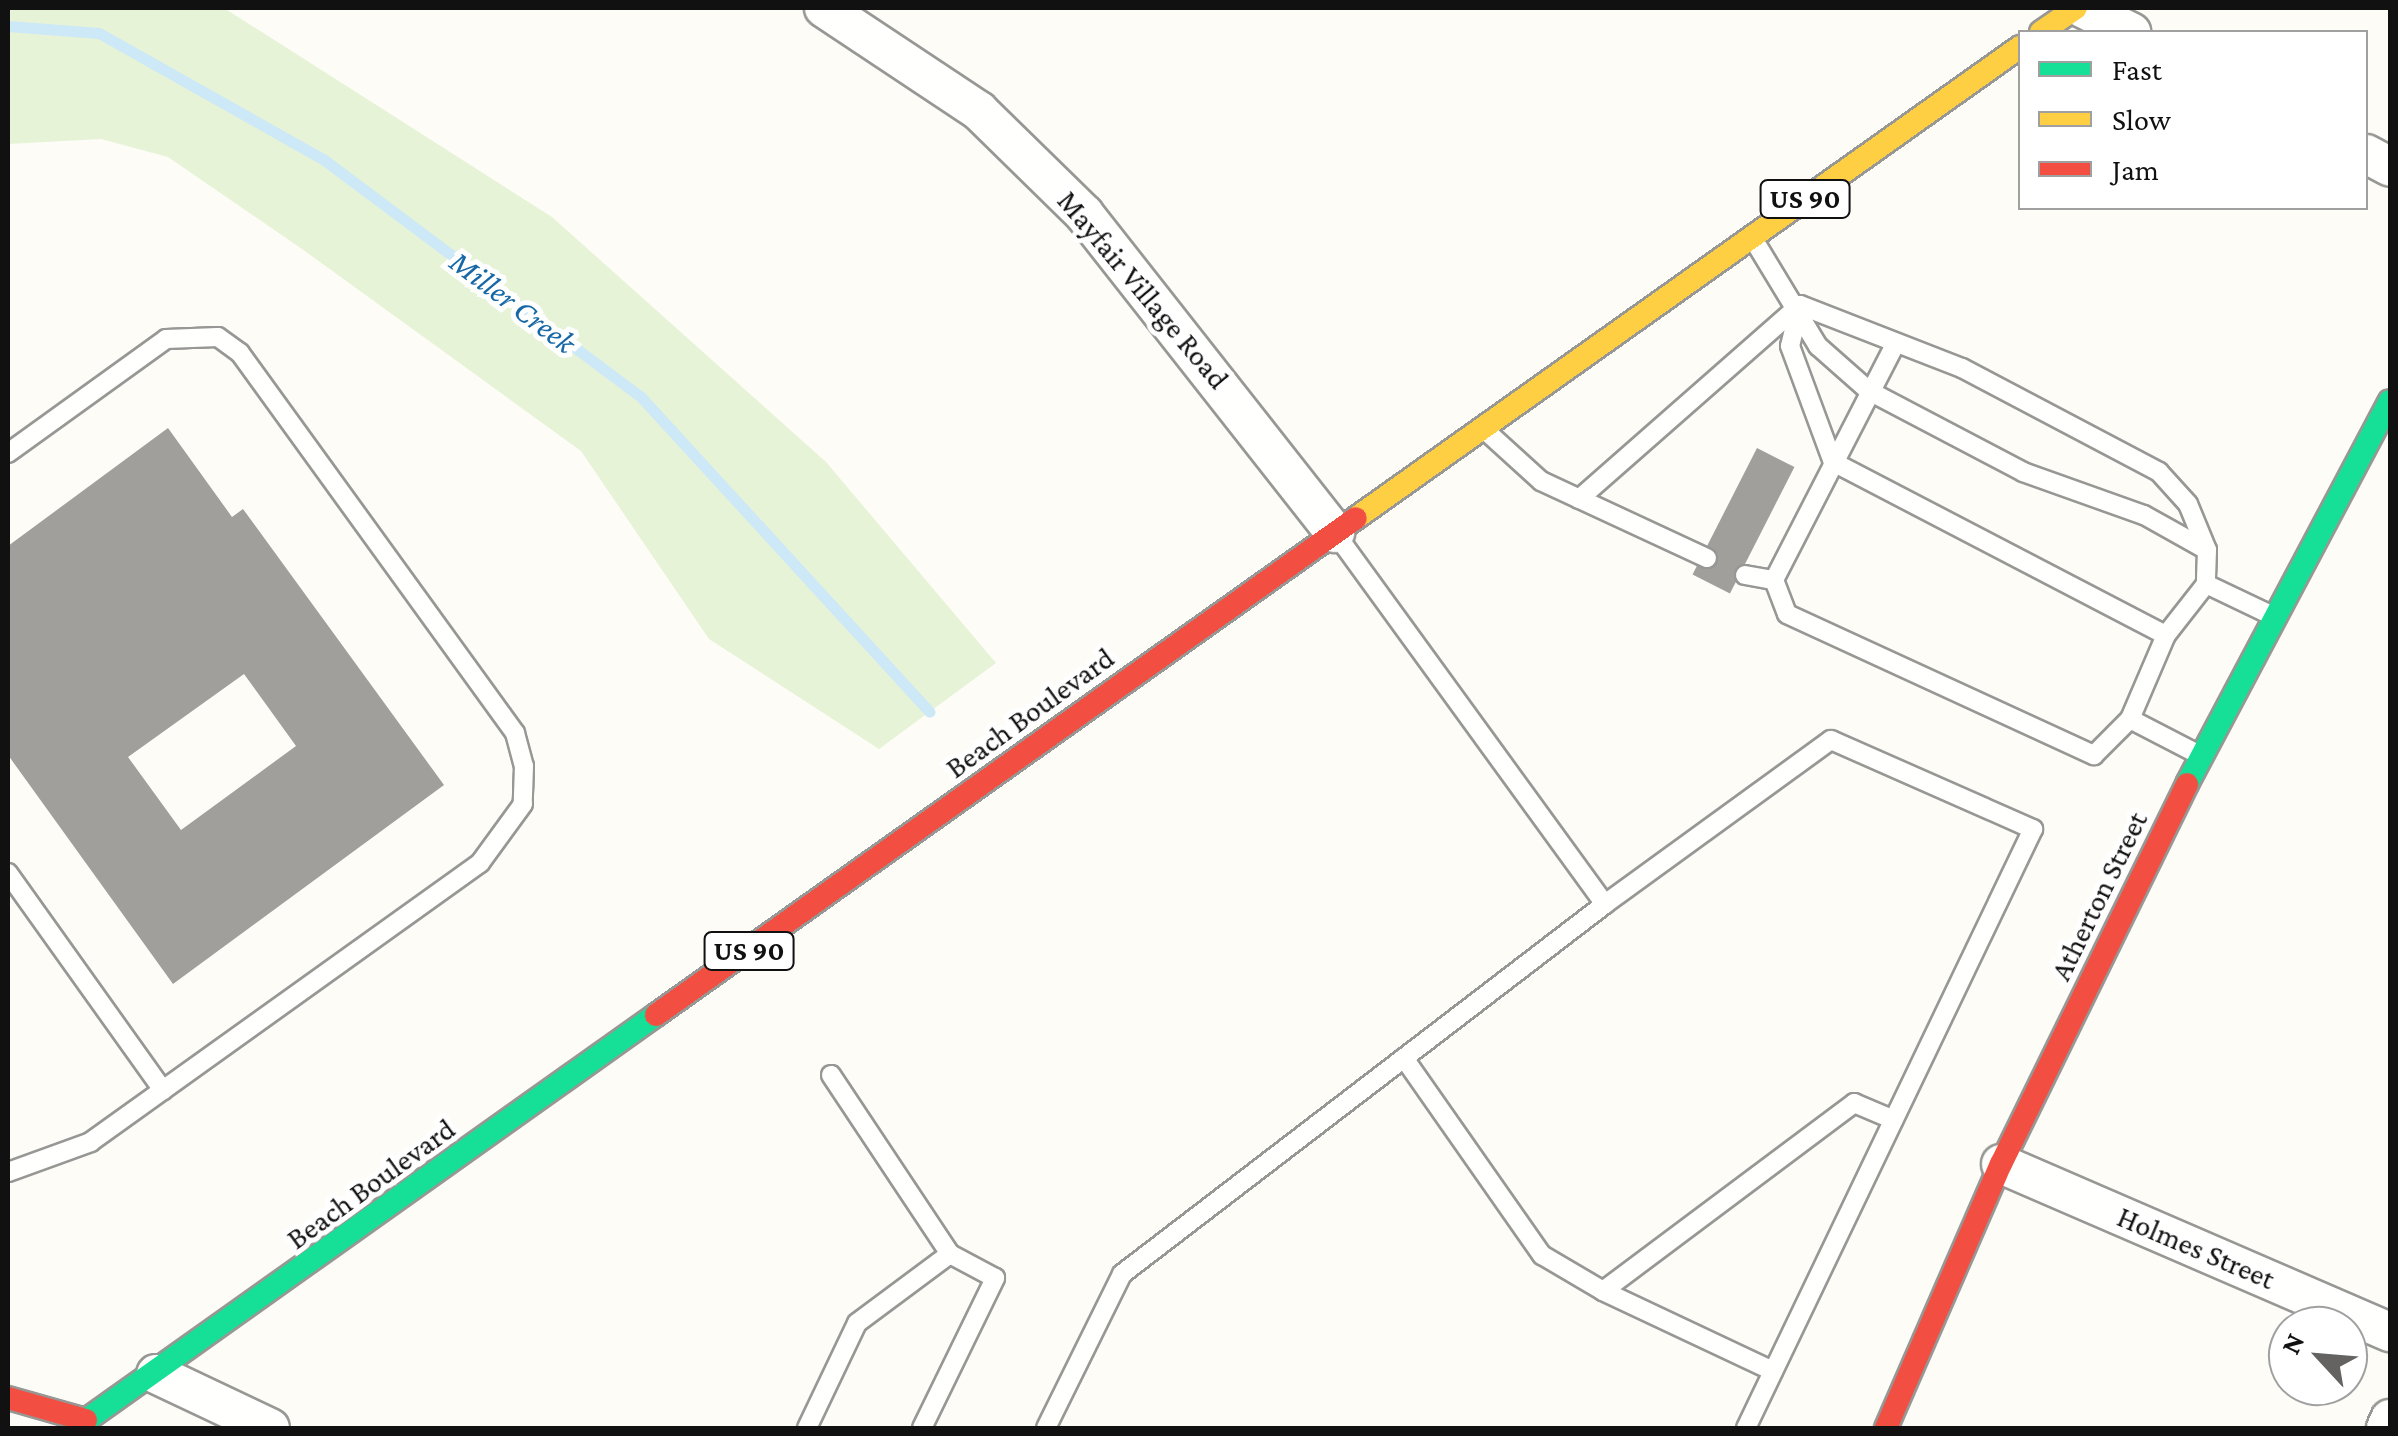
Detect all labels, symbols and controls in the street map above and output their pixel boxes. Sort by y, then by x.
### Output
legend [2018,30,2368,210]
text: Fast [2112,53,2162,86]
text: Slow [2112,103,2171,136]
text: Jam [2112,153,2159,186]
road number: US 90 [1758,176,1852,222]
street label: Mayfair Village Road [1050,184,1236,396]
water label: Miller Creek [442,242,584,362]
street label: Beach Boulevard [939,640,1121,786]
street label: Atherton Street [2043,806,2155,986]
road number: US 90 [702,928,796,974]
street label: Beach Boulevard [280,1111,462,1257]
street label: Holmes Street [2112,1199,2280,1297]
north arrow [2268,1306,2368,1406]
text: N [2274,1328,2311,1359]

